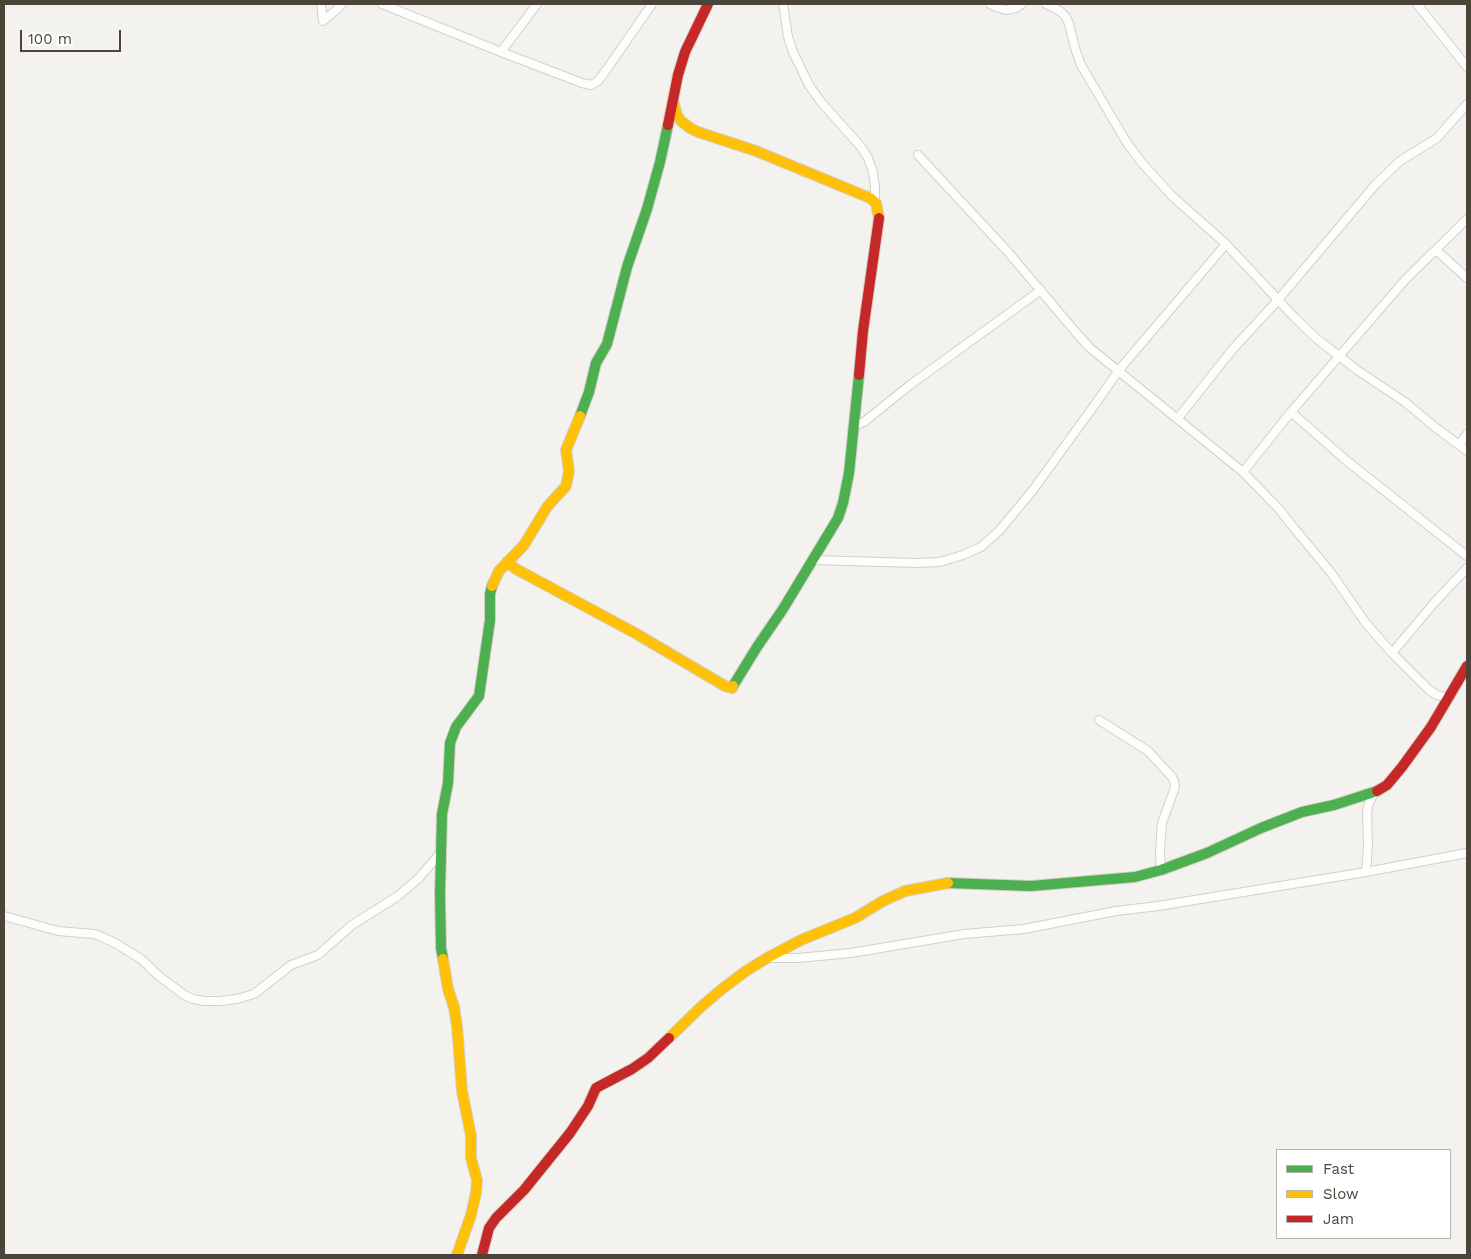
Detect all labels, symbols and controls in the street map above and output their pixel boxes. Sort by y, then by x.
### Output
scale bar [22,20,124,52]
text: 100 m [28,30,72,48]
legend [1276,1149,1451,1239]
text: Fast [1323,1160,1354,1178]
text: Slow [1323,1185,1359,1203]
text: Jam [1323,1210,1354,1228]

